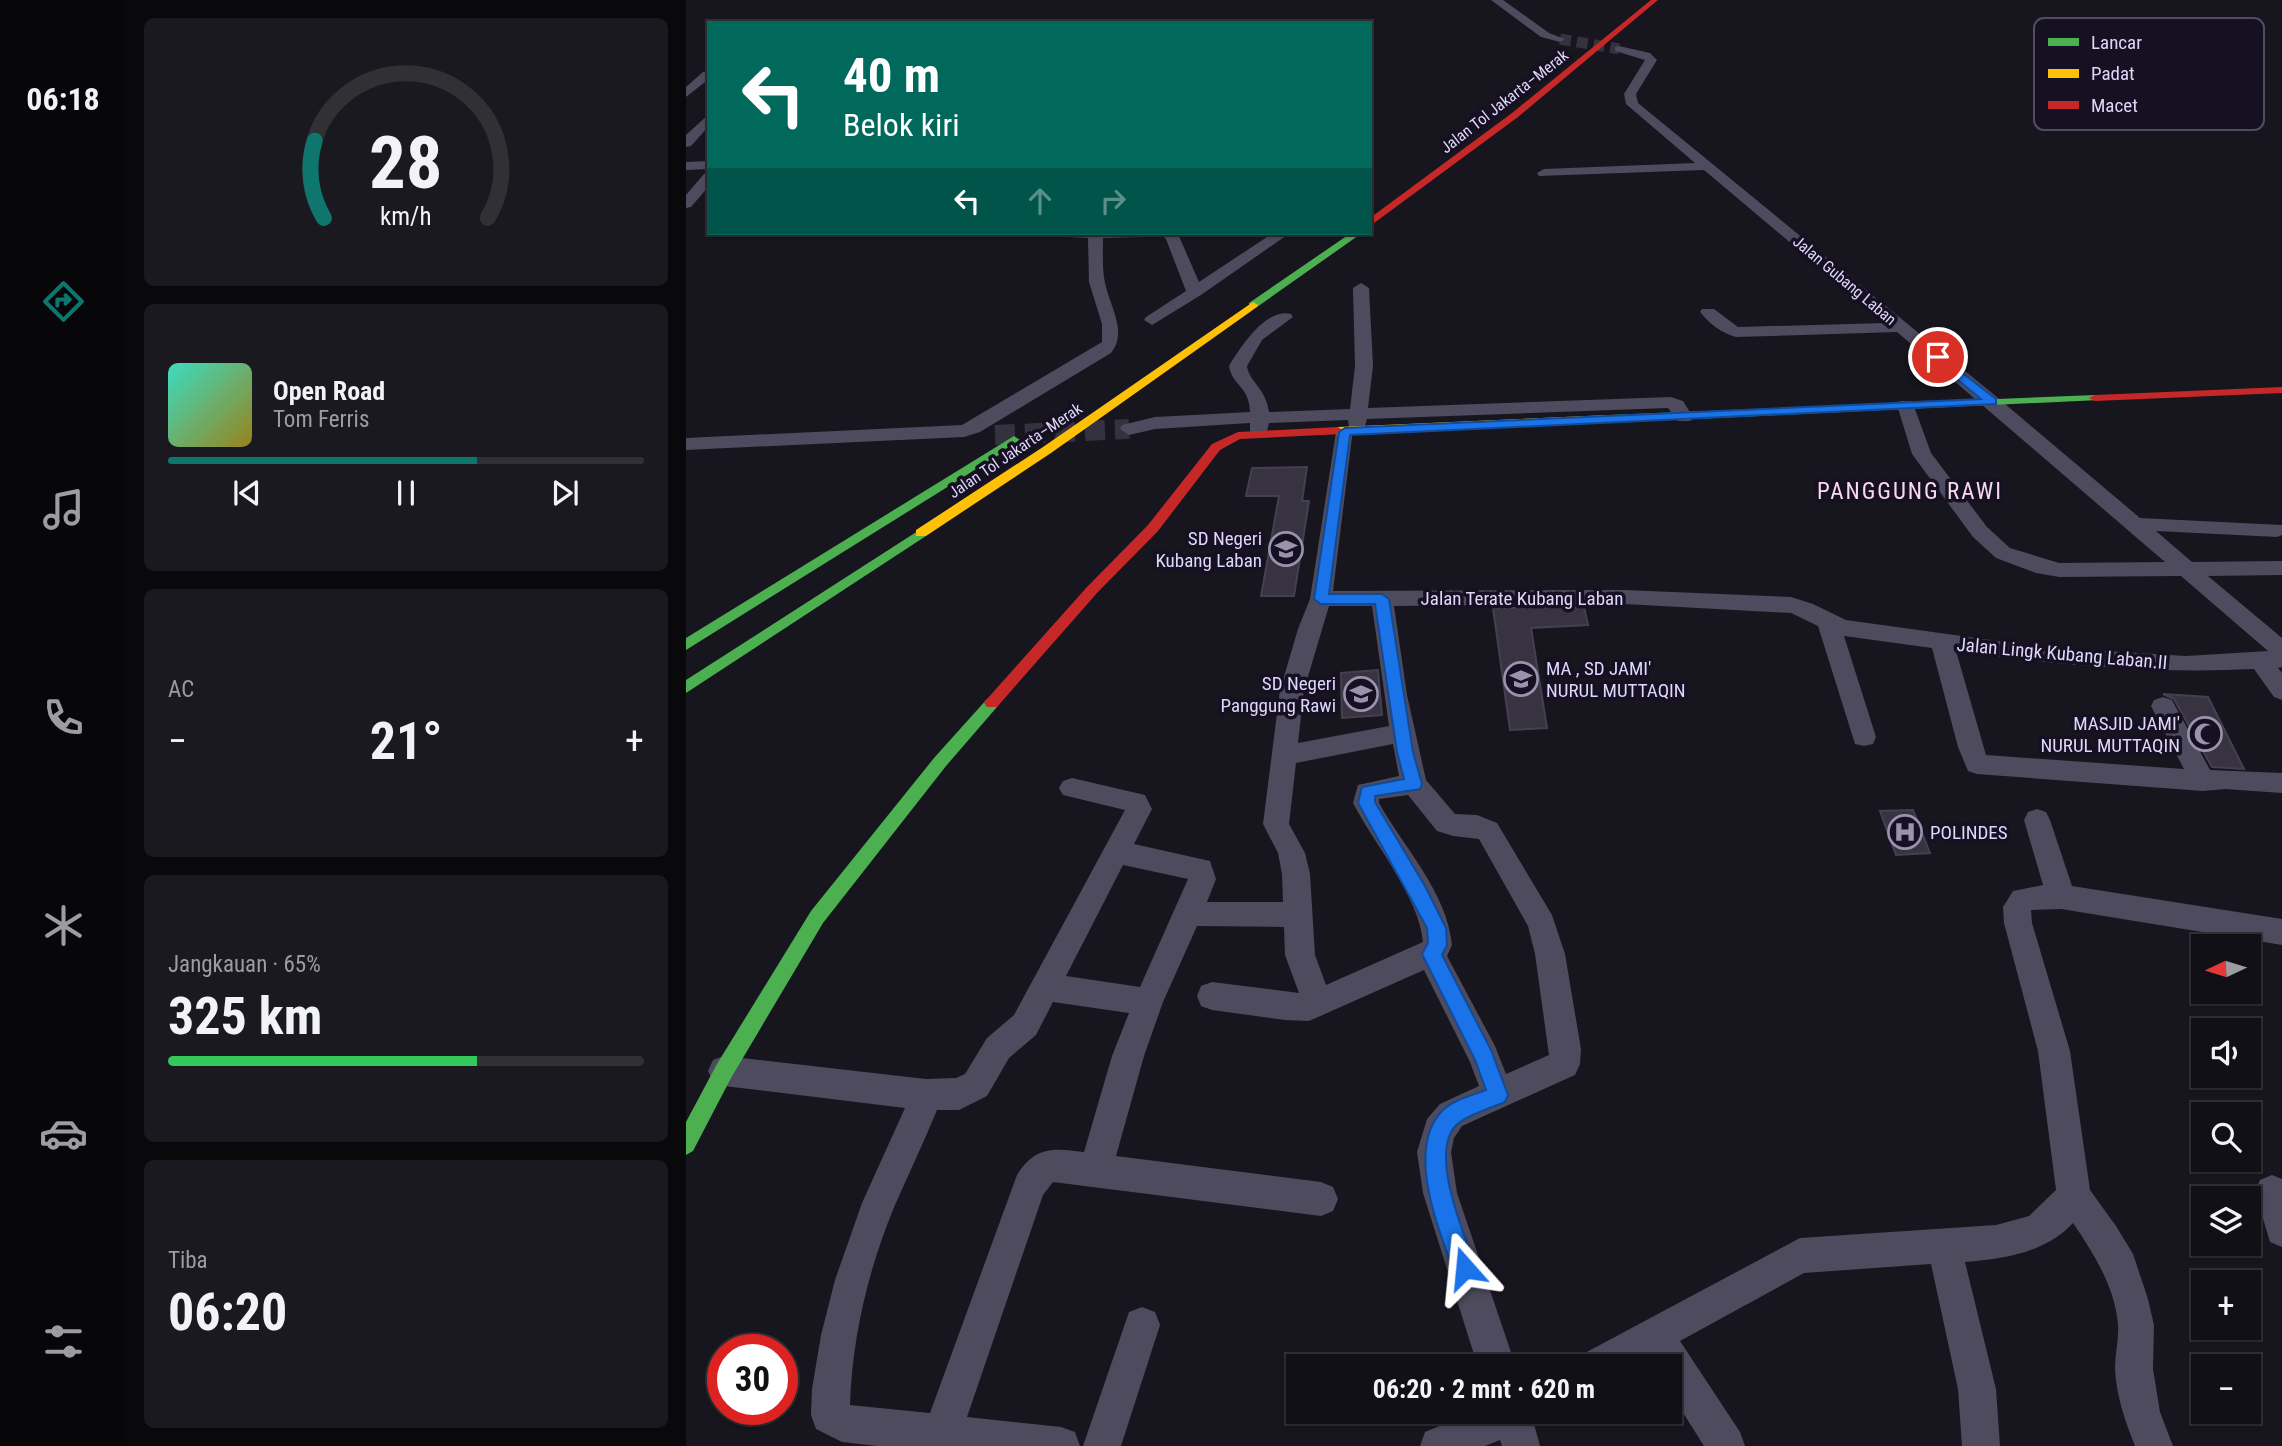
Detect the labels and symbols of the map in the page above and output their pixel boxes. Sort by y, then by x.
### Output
legend [2034,18,2264,130]
text: Lancar [2091,31,2142,54]
street label: Jalan Tol Jakarta–Merak [1437,45,1573,157]
text: Padat [2091,62,2135,85]
text: Macet [2091,94,2138,117]
street label: Jalan Gubang Laban [1789,232,1900,329]
pin [1908,327,1968,387]
street label: Jalan Tol Jakarta–Merak [945,398,1086,502]
district label: PANGGUNG RAWI [1817,478,2003,505]
place label: SD Negeri Kubang Laban [1155,527,1262,572]
school or university icon: SD Negeri Kubang Laban [1267,530,1305,568]
street label: Jalan Terate Kubang Laban [1421,587,1623,610]
street label: Jalan Lingk Kubang Laban.II [1956,633,2168,674]
place label: MA , SD JAMI' NURUL MUTTAQIN [1546,657,1686,702]
school or university icon: MA , SD JAMI' NURUL MUTTAQIN [1502,660,1540,698]
place label: SD Negeri Panggung Rawi [1221,672,1336,717]
school or university icon: SD Negeri Panggung Rawi [1342,675,1380,713]
place label: MASJID JAMI' NURUL MUTTAQIN [2040,712,2180,757]
mosque icon: MASJID JAMI' NURUL MUTTAQIN [2186,715,2224,753]
hospital icon: POLINDES [1886,813,1924,851]
place label: POLINDES [1930,821,2008,844]
north arrow [2191,934,2261,1004]
position arrow [1428,1231,1502,1305]
speed limit sign: 30 [707,1334,798,1425]

